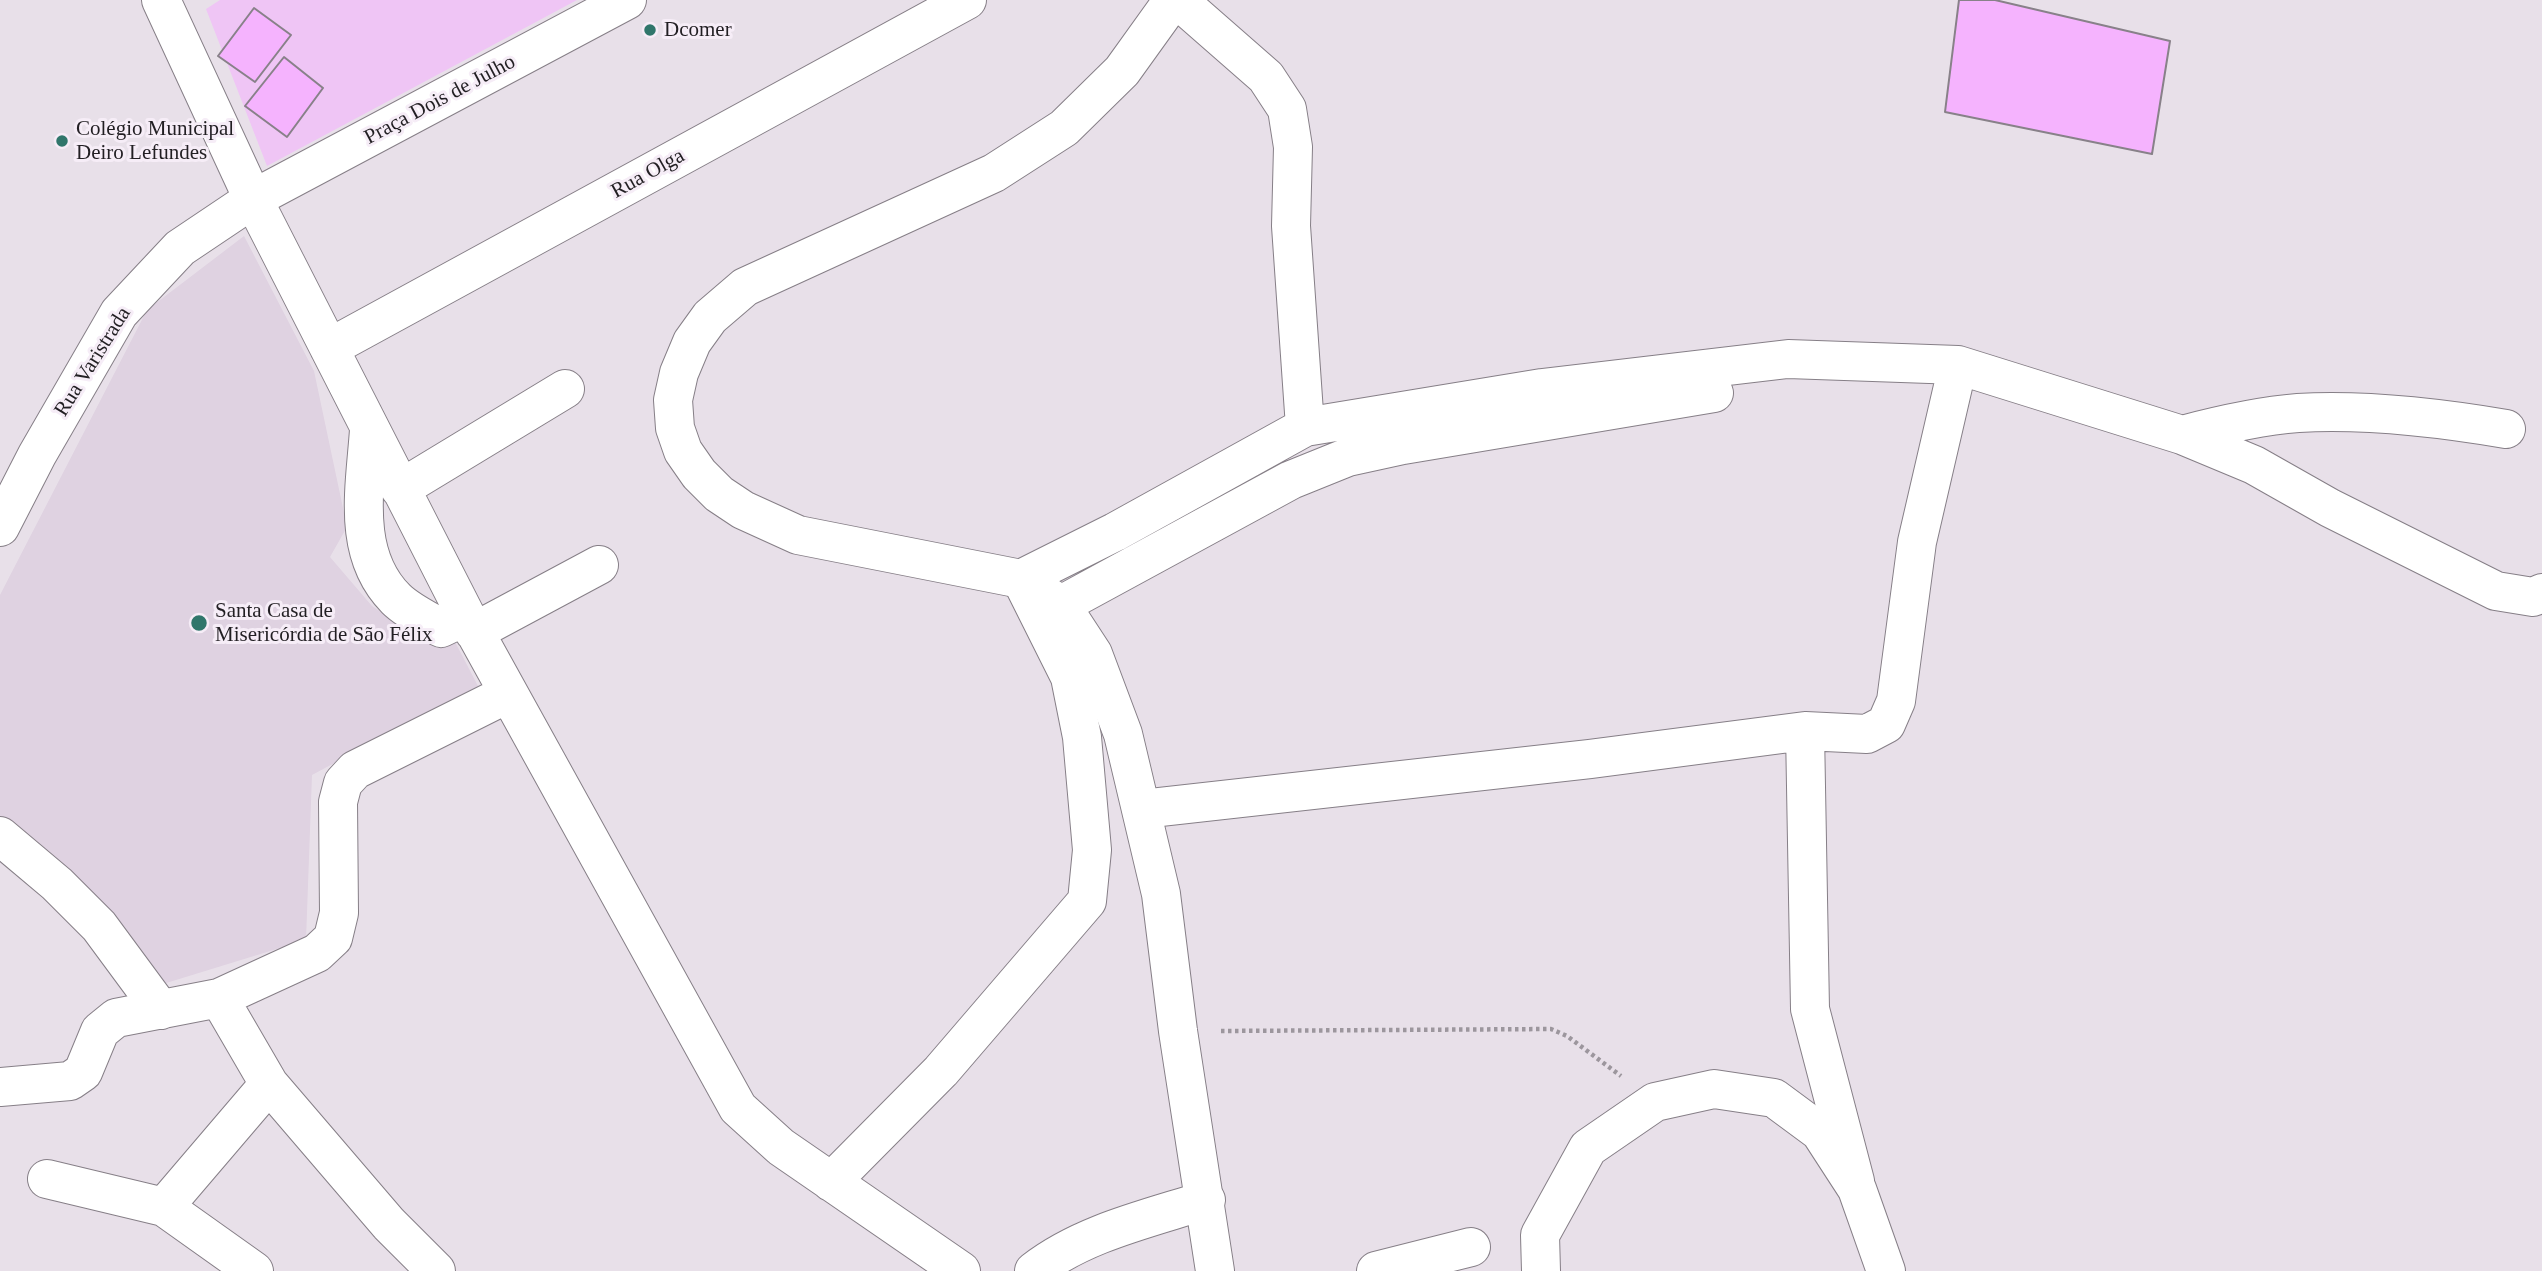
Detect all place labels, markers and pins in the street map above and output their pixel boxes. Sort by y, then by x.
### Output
place label: Dcomer [664,17,732,43]
marker: Dcomer [642,22,658,38]
place label: Colégio Municipal Deiro Lefundes [76,116,234,166]
marker: Colégio Municipal Deiro Lefundes [54,133,70,149]
place label: Santa Casa de Misericórdia de São Félix [215,598,433,648]
marker: Santa Casa de Misericórdia de São Félix [189,613,209,633]

